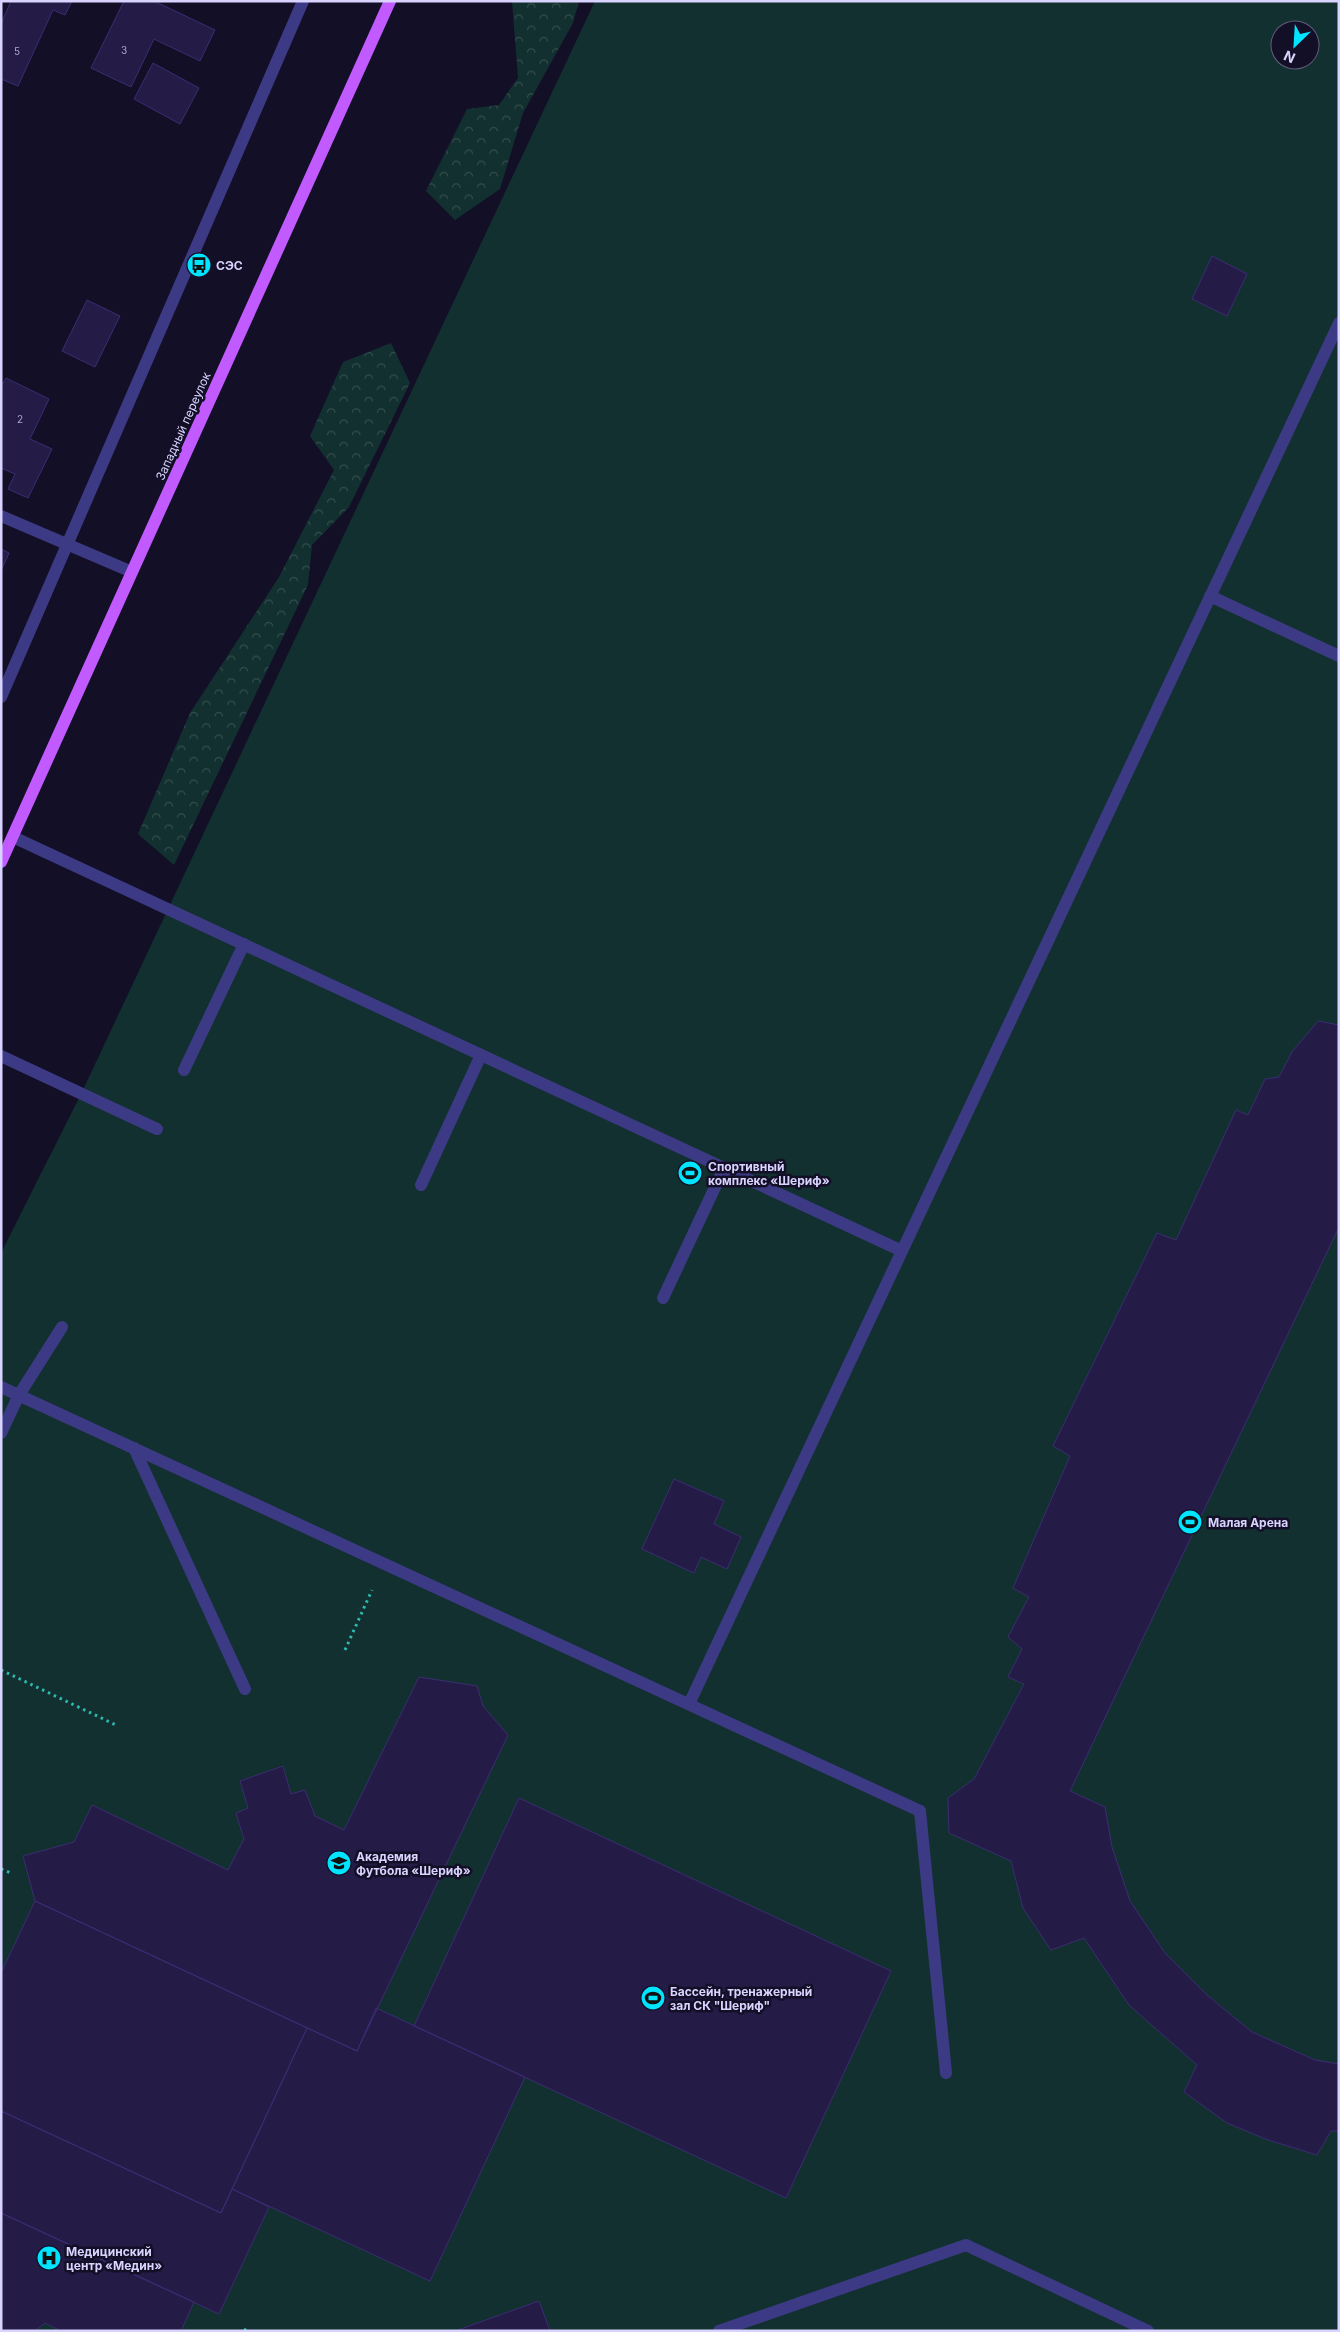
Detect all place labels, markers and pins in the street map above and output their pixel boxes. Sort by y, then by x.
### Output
bus stop icon: СЭС [186,252,212,278]
place label: СЭС [216,258,243,273]
place label: Спортивный комплекс «Шериф» [708,1159,830,1188]
sports icon: Спортивный комплекс «Шериф» [677,1160,703,1186]
sports icon: Малая Арена [1177,1509,1203,1535]
place label: Малая Арена [1208,1515,1288,1530]
place label: Академия Футбола «Шериф» [356,1849,471,1878]
school or university icon: Академия Футбола «Шериф» [326,1850,352,1876]
place label: Бассейн, тренажерный зал СК "Шериф" [670,1984,812,2013]
sports icon: Бассейн, тренажерный зал СК "Шериф" [640,1985,666,2011]
place label: Медицинский центр «Медин» [66,2244,162,2273]
hospital icon: Медицинский центр «Медин» [36,2245,62,2271]

